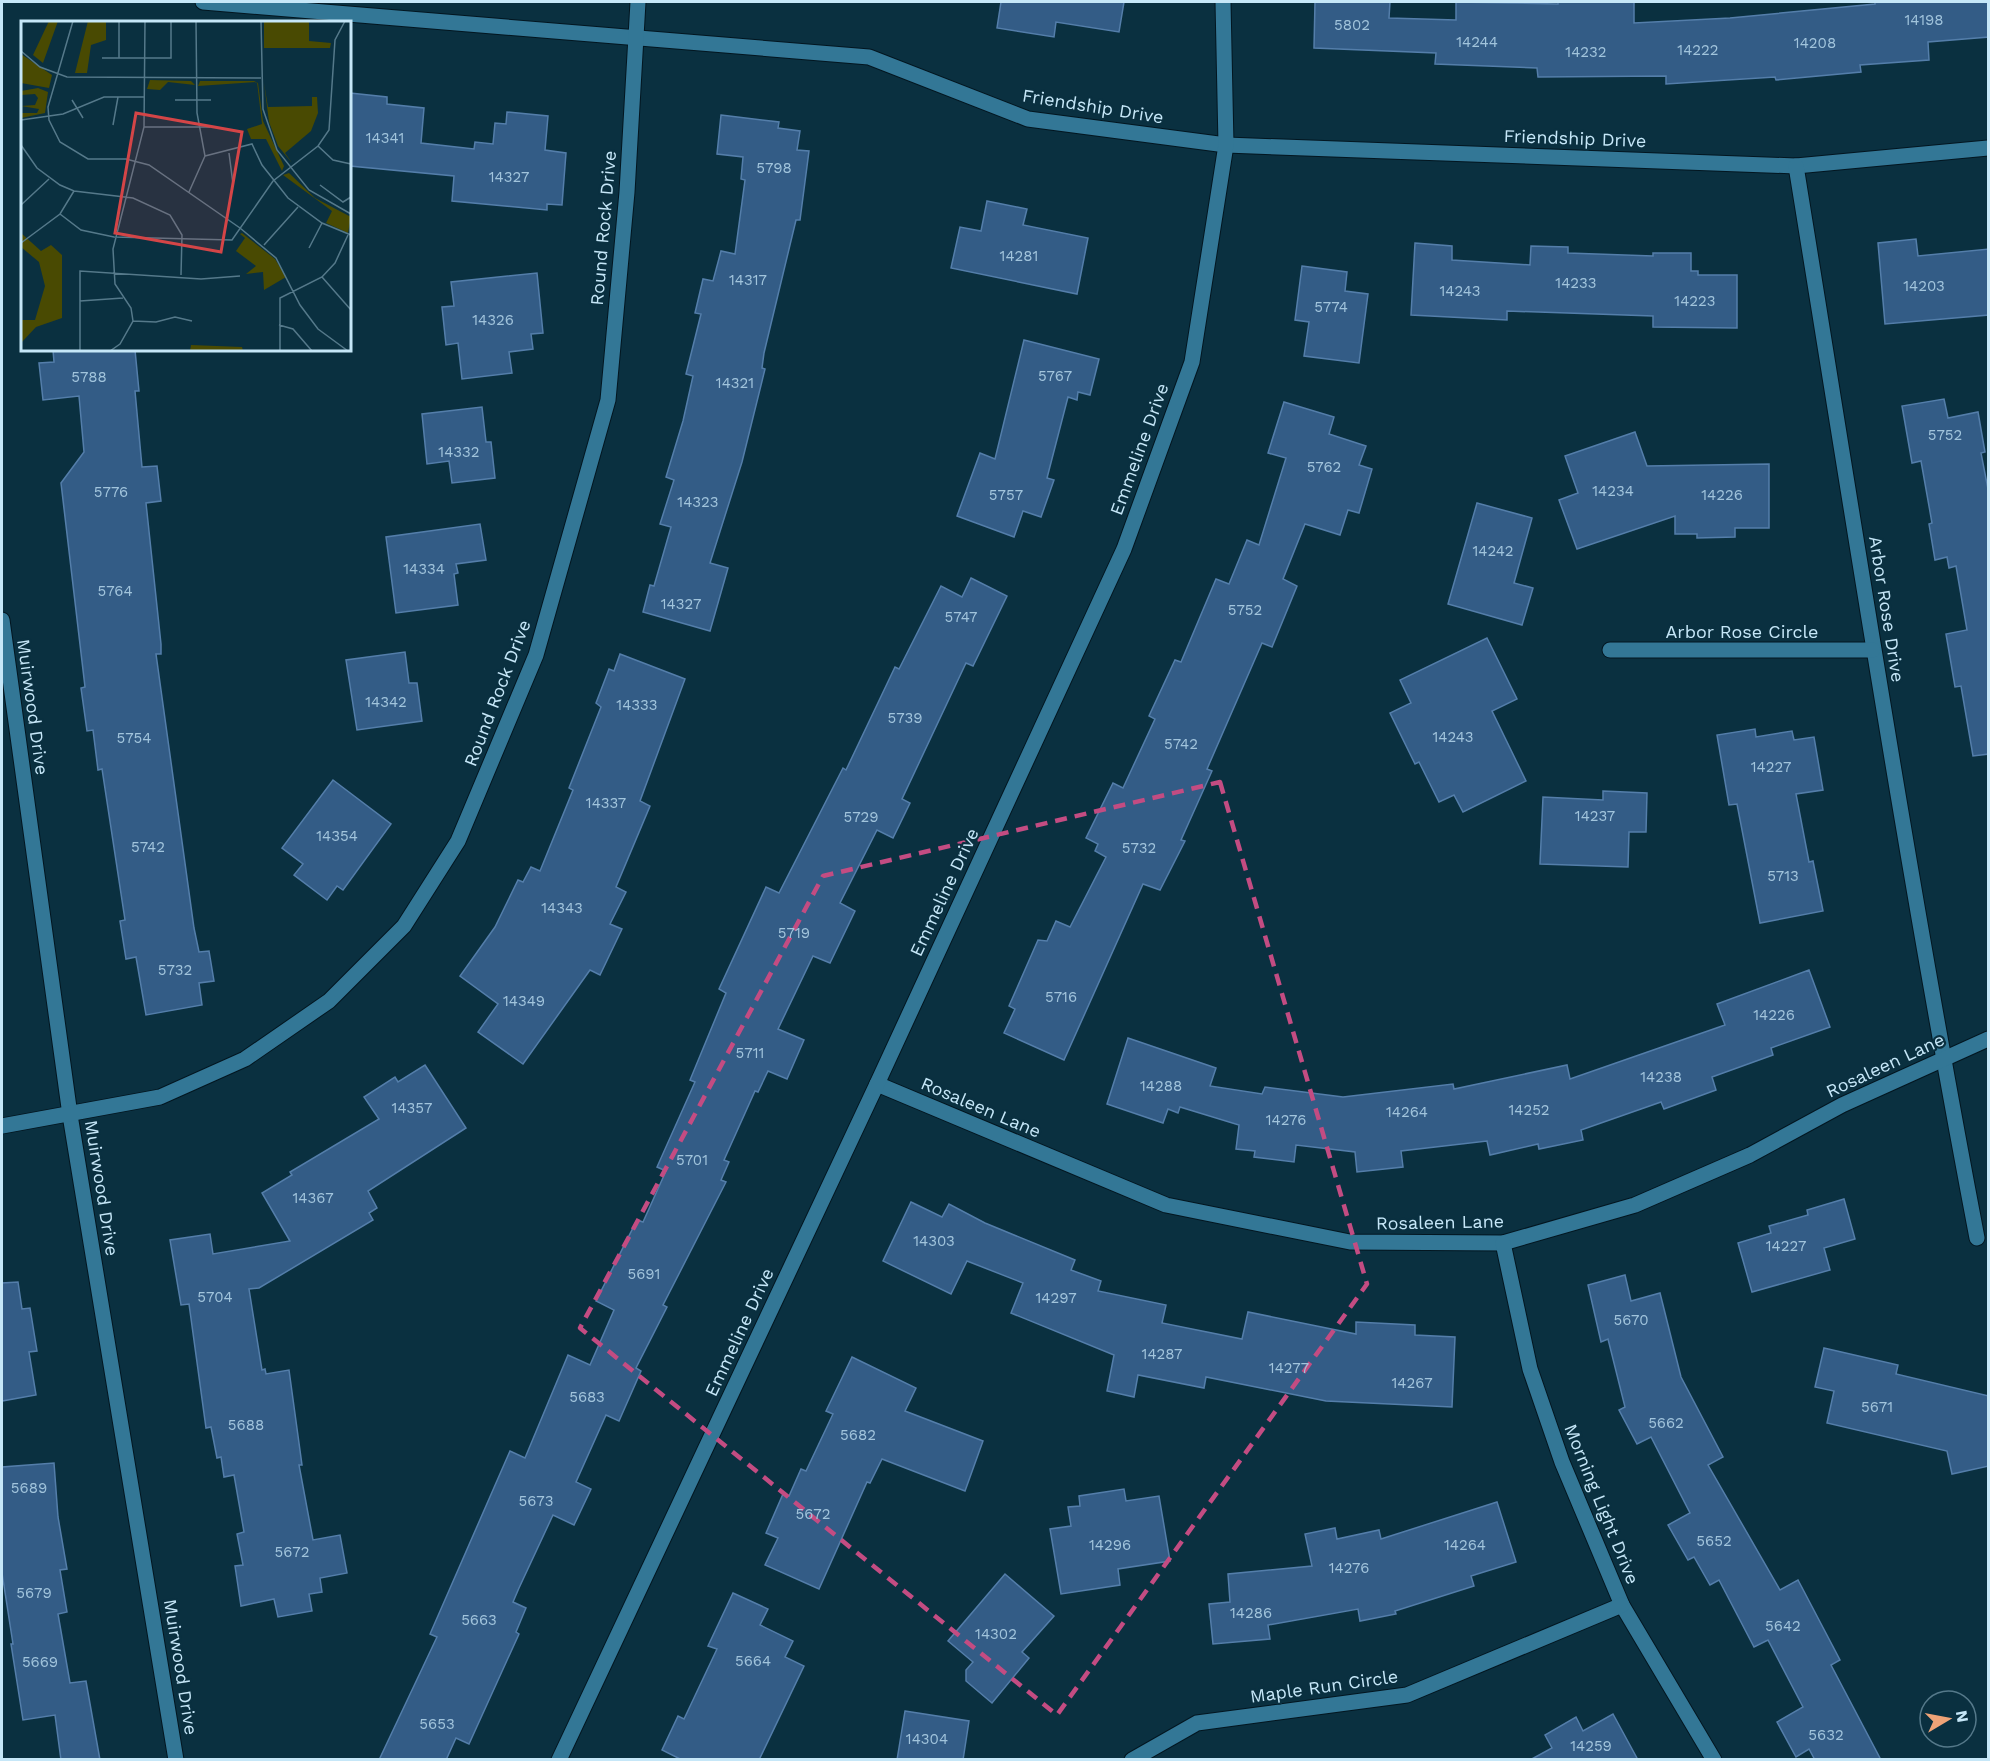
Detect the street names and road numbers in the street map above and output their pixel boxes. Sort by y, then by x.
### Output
street label: Friendship Drive [1021,84,1165,128]
street label: Friendship Drive [1503,125,1647,151]
street label: Round Rock Drive [586,150,620,306]
street label: Emmeline Drive [1105,380,1173,518]
street label: Arbor Rose Drive [1865,534,1909,684]
street label: Round Rock Drive [459,617,535,769]
street label: Arbor Rose Circle [1665,621,1819,642]
street label: Muirwood Drive [13,638,53,776]
street label: Emmeline Drive [905,825,983,959]
street label: Rosaleen Lane [1822,1028,1948,1102]
street label: Rosaleen Lane [918,1072,1044,1142]
street label: Muirwood Drive [81,1119,123,1257]
street label: Rosaleen Lane [1376,1210,1504,1234]
street label: Emmeline Drive [700,1265,778,1399]
street label: Morning Light Drive [1560,1421,1644,1587]
street label: Muirwood Drive [160,1598,202,1736]
street label: Maple Run Circle [1249,1665,1399,1707]

